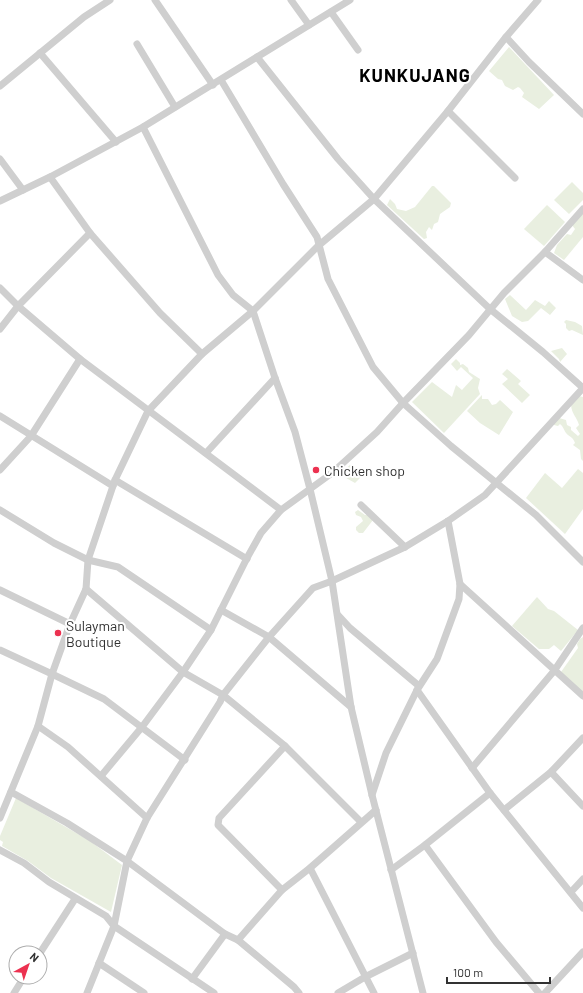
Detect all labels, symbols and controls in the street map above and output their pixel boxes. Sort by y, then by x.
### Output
district label: KUNKUJANG [359,64,471,86]
place label: Chicken shop [324,462,405,479]
marker: Chicken shop [311,465,321,475]
place label: Sulayman Boutique [66,617,125,650]
marker: Sulayman Boutique [53,628,63,638]
north arrow [8,945,48,985]
text: N [28,950,42,964]
scale bar [447,959,550,985]
text: 100 m [453,965,483,979]

